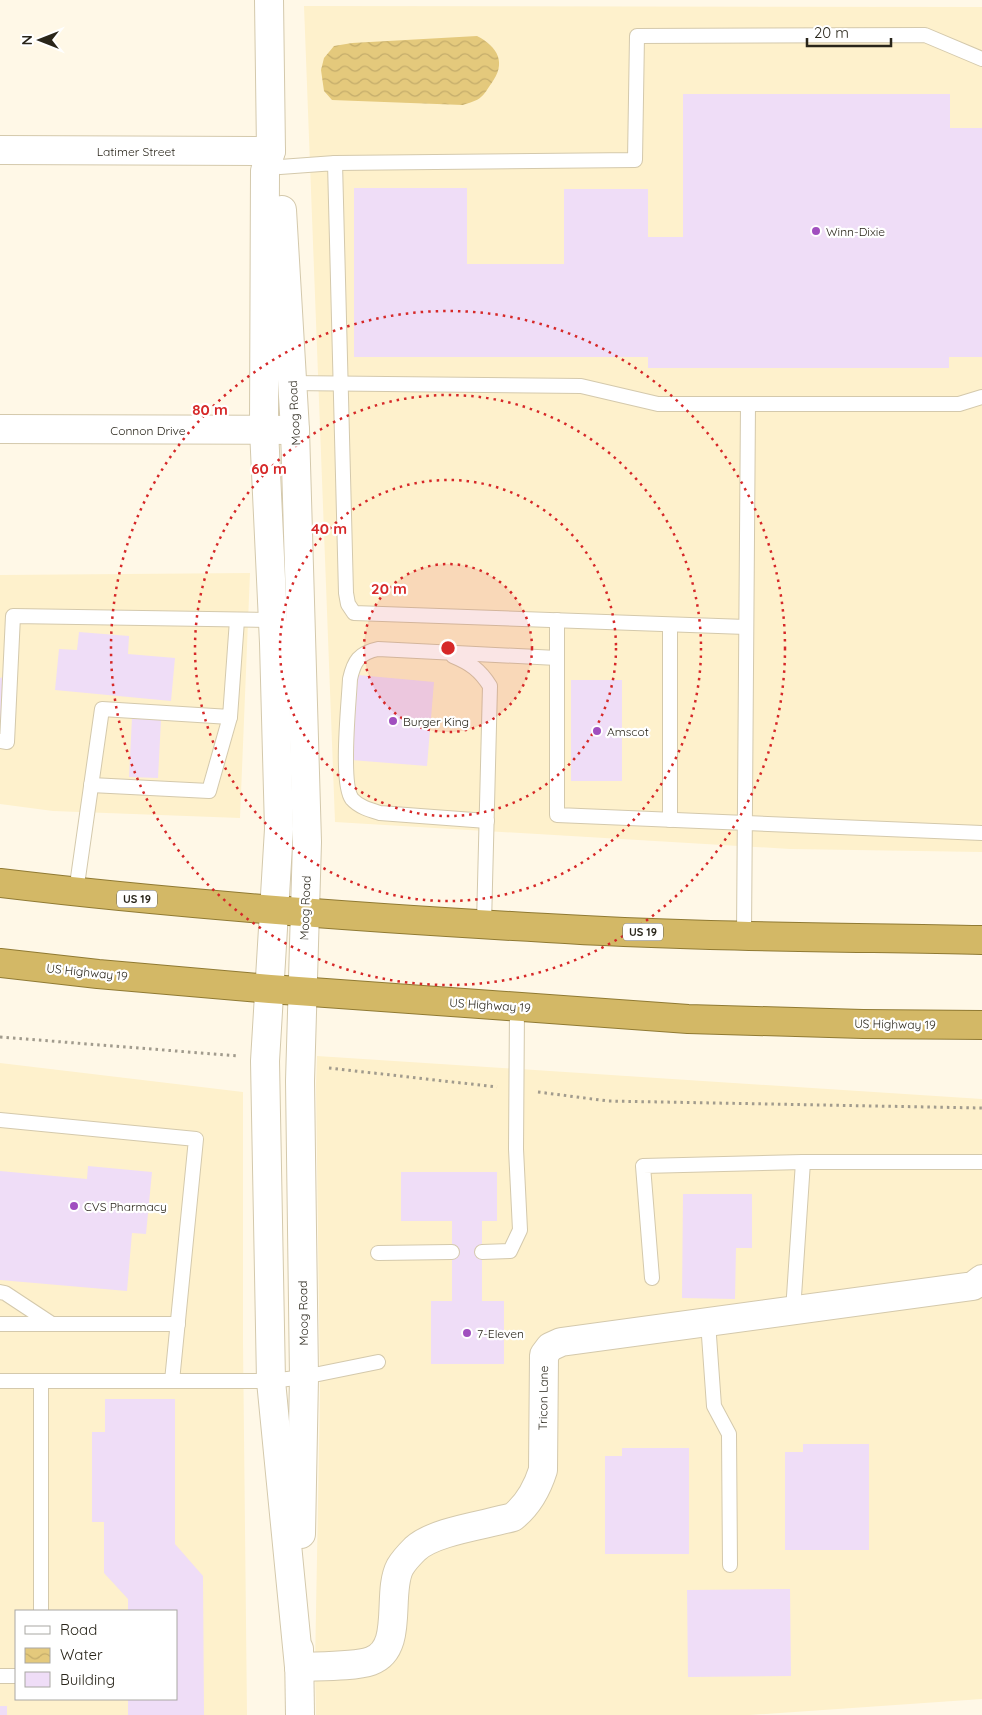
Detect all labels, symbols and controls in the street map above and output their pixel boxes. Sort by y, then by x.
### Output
north arrow [15,15,65,65]
scale bar [807,15,891,47]
text: 20 m [814,23,849,42]
text: N [18,35,36,45]
street label: Latimer Street [97,144,175,159]
place label: Winn-Dixie [826,224,885,239]
marker: Winn-Dixie [810,225,822,237]
street label: Moog Road [285,380,303,446]
text: 80 m [192,400,228,419]
street label: Connon Drive [110,423,186,438]
text: 60 m [251,459,287,478]
text: 40 m [311,519,347,538]
text: 20 m [371,579,407,598]
centre of rings [439,639,457,657]
place label: Burger King [403,714,469,729]
marker: Burger King [387,715,399,727]
place label: Amscot [607,724,649,739]
marker: Amscot [591,725,603,737]
street label: Moog Road [296,875,314,941]
road number: US 19 [117,891,157,908]
road number: US 19 [623,924,663,940]
street label: US Highway 19 [46,960,129,984]
street label: US Highway 19 [449,995,531,1015]
street label: US Highway 19 [854,1016,936,1032]
place label: CVS Pharmacy [84,1199,167,1214]
marker: CVS Pharmacy [68,1200,80,1212]
street label: Moog Road [295,1280,311,1346]
place label: 7-Eleven [477,1326,524,1341]
marker: 7-Eleven [461,1327,473,1339]
street label: Tricon Lane [535,1365,551,1431]
legend [15,1610,178,1700]
text: Road [60,1620,97,1639]
text: Water [60,1645,103,1664]
text: Building [60,1670,115,1689]

